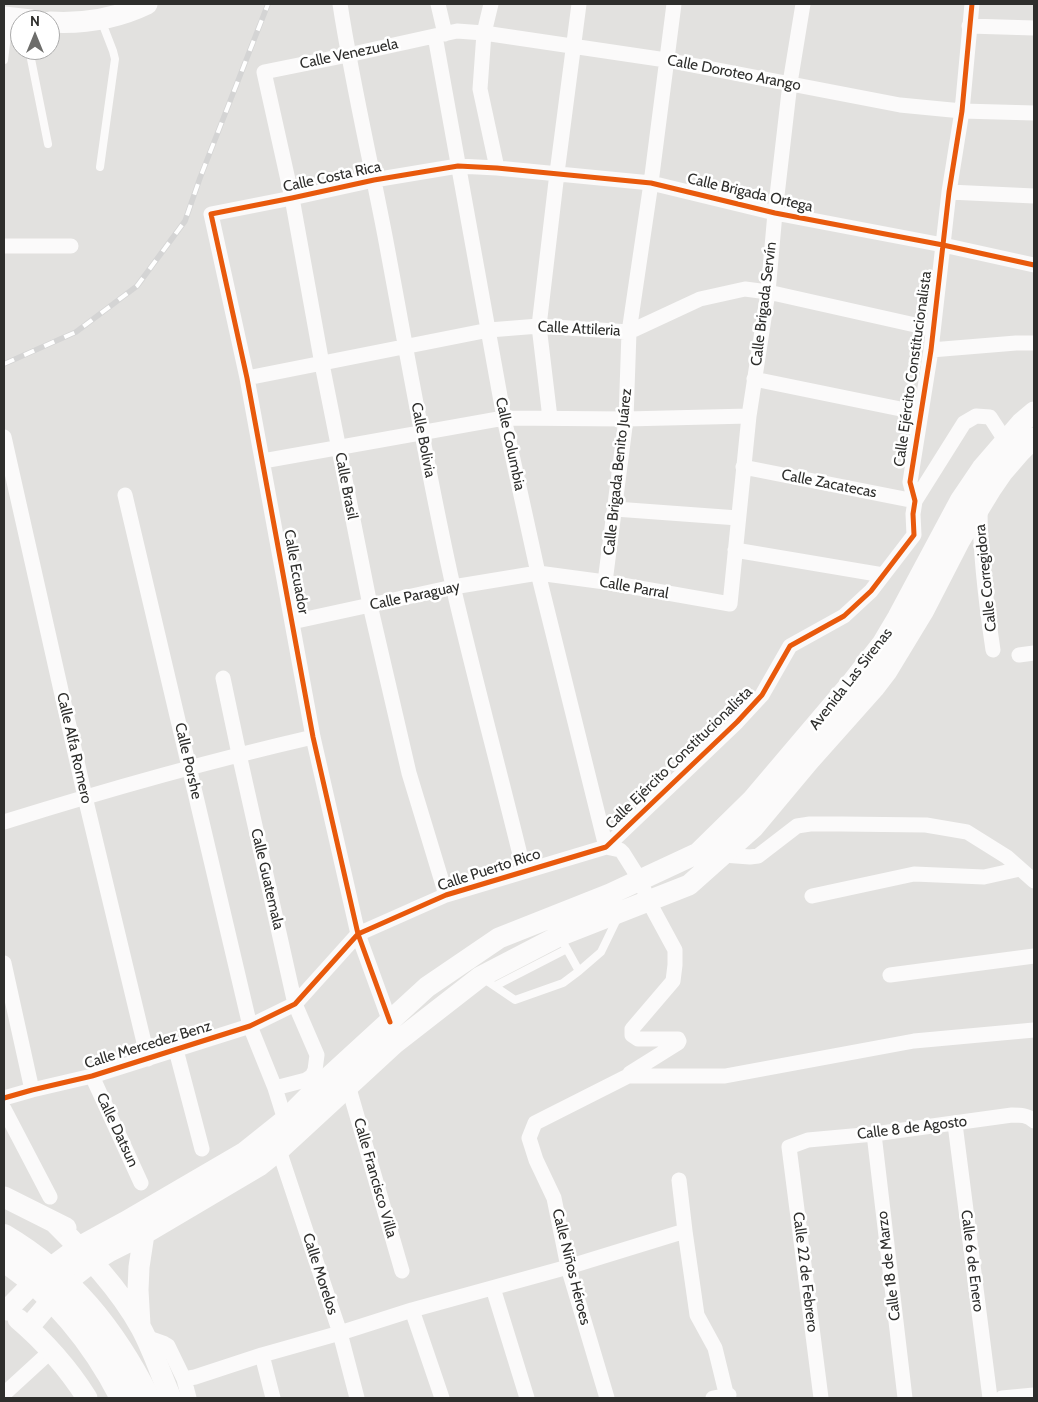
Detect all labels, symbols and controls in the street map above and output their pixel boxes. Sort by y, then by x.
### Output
north arrow [10,10,60,60]
text: N [30,12,40,30]
street label: Calle Venezuela [298,35,400,73]
street label: Calle Doroteo Arango [666,51,802,95]
street label: Calle Costa Rica [281,158,383,196]
street label: Calle Brigada Ortega [685,170,815,216]
street label: Calle Brigada Servín [747,241,781,367]
street label: Calle Ejército Constitucionalista [890,270,936,468]
street label: Calle Attileria [537,318,621,340]
street label: Calle Brigada Benito Juárez [600,388,636,556]
street label: Calle Columbia [491,396,529,492]
street label: Calle Bolivia [407,401,439,479]
street label: Calle Brasil [331,451,361,521]
street label: Calle Zacatecas [780,466,878,502]
street label: Calle Corregidora [971,523,1001,633]
street label: Calle Ecuador [280,528,312,616]
street label: Calle Parral [598,573,670,603]
street label: Calle Paraguay [368,578,462,614]
street label: Avenida Las Sirenas [806,624,896,734]
street label: Calle Ejército Constitucionalista [602,683,756,833]
street label: Calle Alfa Romero [52,691,96,805]
street label: Calle Porshe [170,721,206,801]
street label: Calle Guatemala [247,827,287,931]
street label: Calle Puerto Rico [435,845,543,895]
street label: Calle Mercedez Benz [82,1017,214,1073]
street label: Calle Datsun [92,1090,142,1170]
street label: Calle 8 de Agosto [856,1112,968,1144]
street label: Calle Francisco Villa [349,1116,401,1240]
street label: Calle Niños Héroes [548,1207,594,1327]
street label: Calle 6 de Enero [957,1209,987,1313]
street label: Calle 18 de Marzo [873,1210,905,1322]
street label: Calle 22 de Febrero [789,1211,821,1333]
street label: Calle Morelos [298,1231,342,1317]

